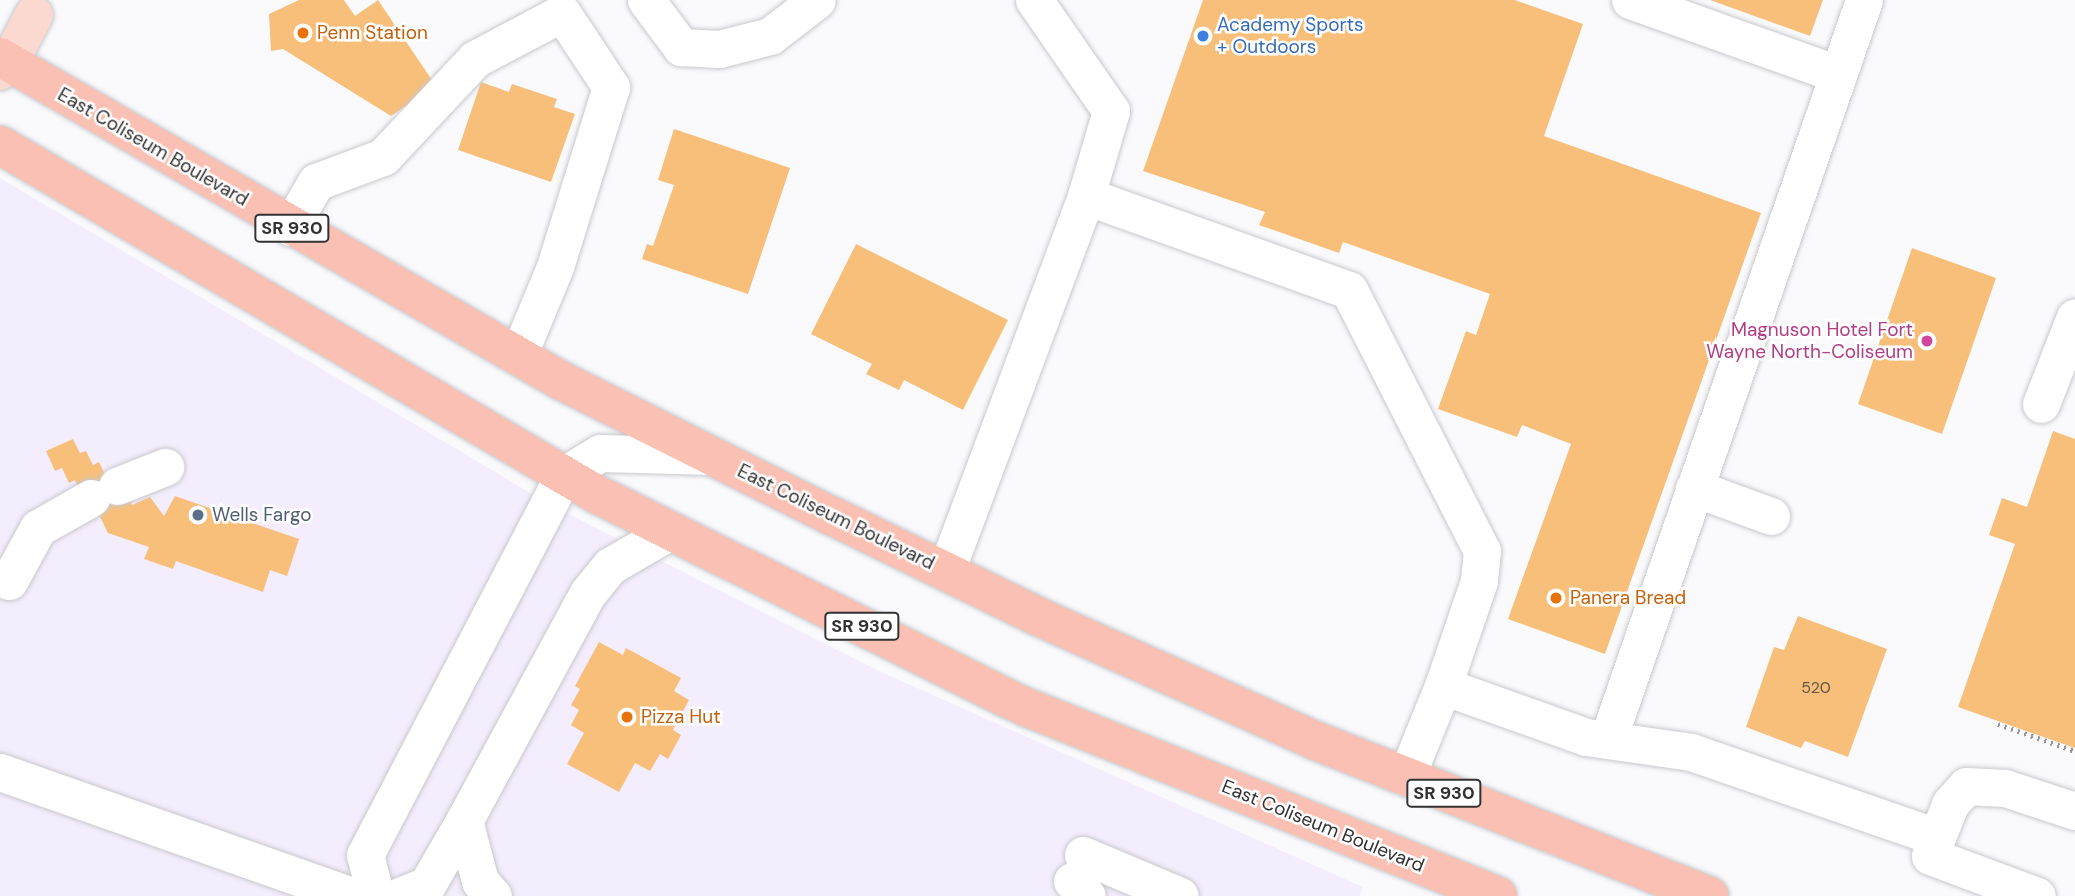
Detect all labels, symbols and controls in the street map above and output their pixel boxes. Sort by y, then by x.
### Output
place label: Academy Sports + Outdoors [1217,14,1363,58]
place label: Penn Station [317,22,428,44]
marker: Penn Station [295,25,311,41]
marker: Academy Sports + Outdoors [1195,28,1211,44]
street label: East Coliseum Boulevard [54,83,252,211]
road number: SR 930 [254,213,330,242]
place label: Magnuson Hotel Fort Wayne North-Coliseum [1706,319,1913,363]
marker: Magnuson Hotel Fort Wayne North-Coliseum [1919,333,1935,349]
street label: East Coliseum Boulevard [734,459,938,575]
place label: Wells Fargo [212,504,311,526]
marker: Wells Fargo [190,507,206,523]
place label: Panera Bread [1570,587,1686,609]
marker: Panera Bread [1548,590,1564,606]
road number: SR 930 [824,612,900,640]
house number: 520 [1801,678,1831,698]
place label: Pizza Hut [641,706,721,728]
marker: Pizza Hut [619,709,635,725]
street label: East Coliseum Boulevard [1218,775,1428,877]
road number: SR 930 [1406,778,1482,808]

